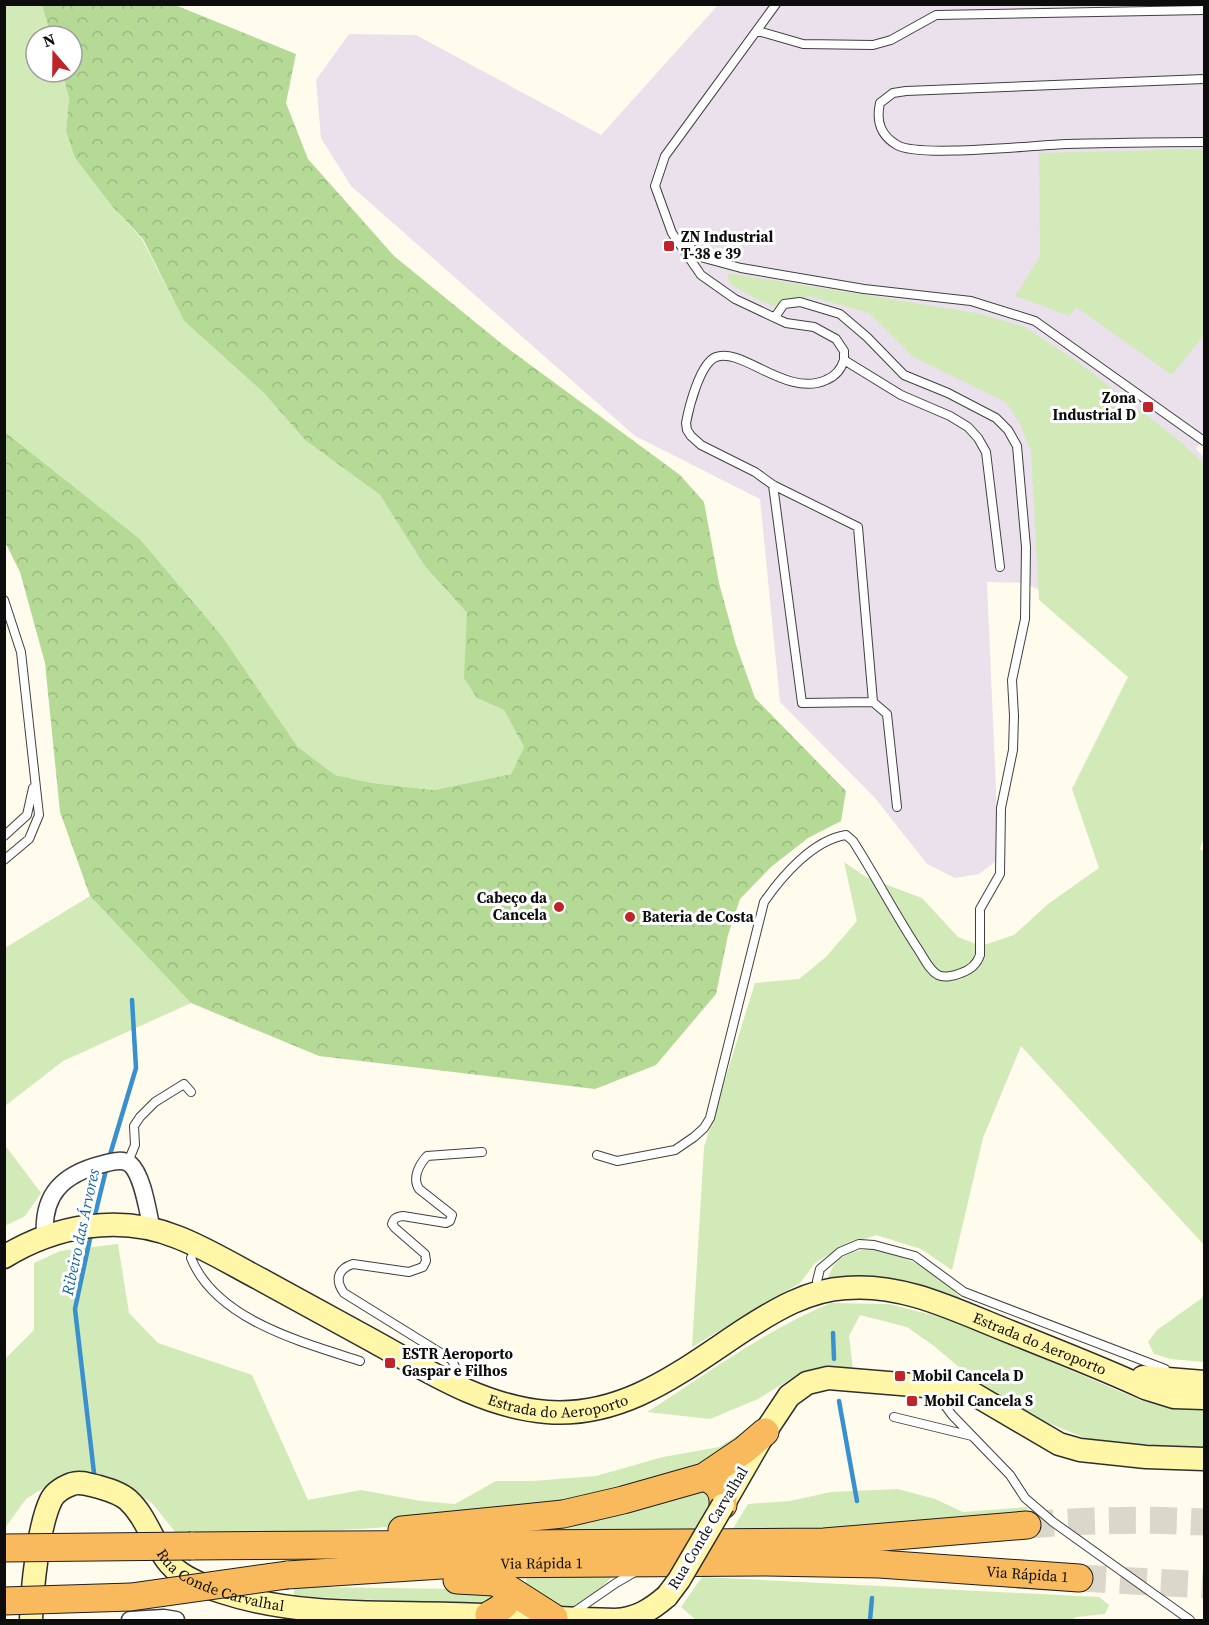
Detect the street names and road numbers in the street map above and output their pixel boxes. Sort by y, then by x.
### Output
street label: Estrada do Aeroporto [970,1307,1110,1380]
street label: Estrada do Aeroporto [485,1389,631,1423]
street label: Rua Conde Carvalhal [663,1462,753,1593]
street label: Rua Conde Carvalhal [152,1544,286,1616]
street label: Via Rápida 1 [500,1552,583,1574]
street label: Via Rápida 1 [985,1561,1069,1587]

